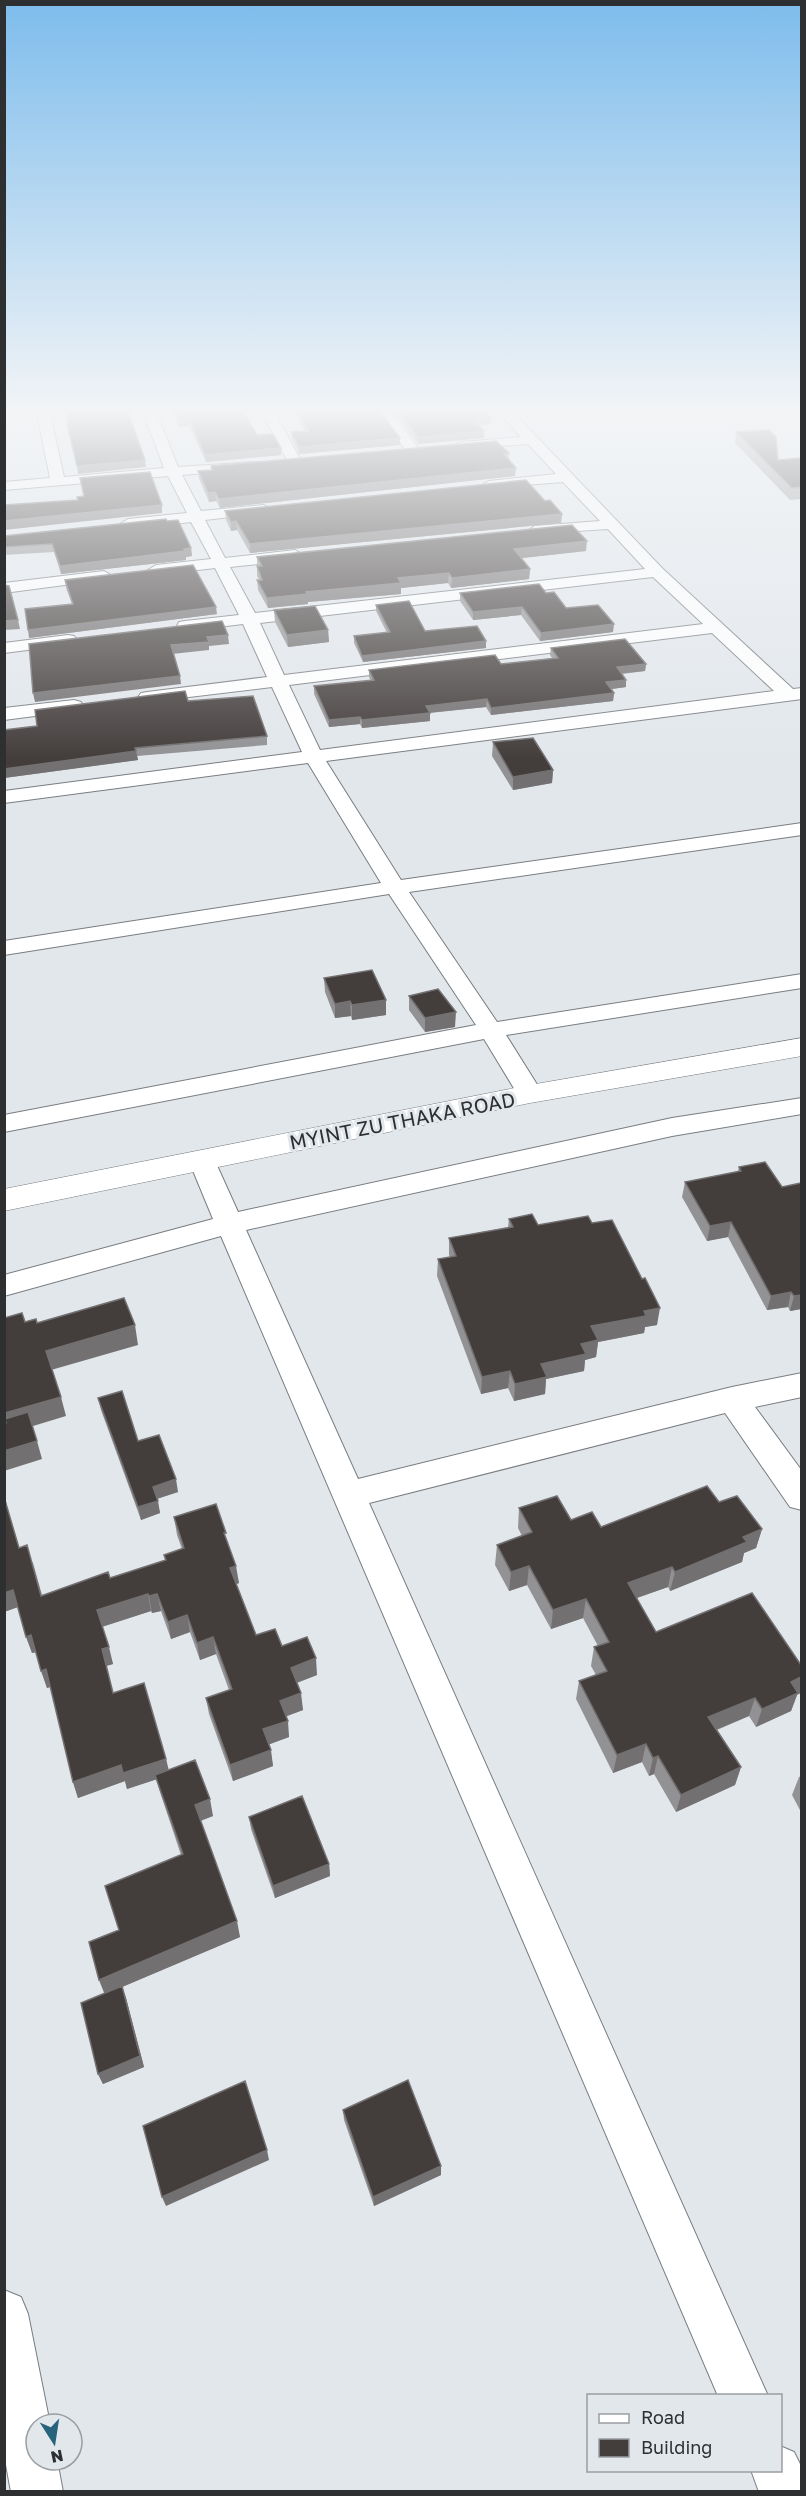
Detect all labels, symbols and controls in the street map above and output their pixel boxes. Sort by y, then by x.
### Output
street label: MYINT ZU THAKA ROAD [287,1086,517,1154]
legend [587,2394,782,2472]
text: Road [641,2406,685,2428]
north arrow [24,2412,84,2472]
text: Building [641,2436,712,2458]
text: N [49,2446,65,2468]

